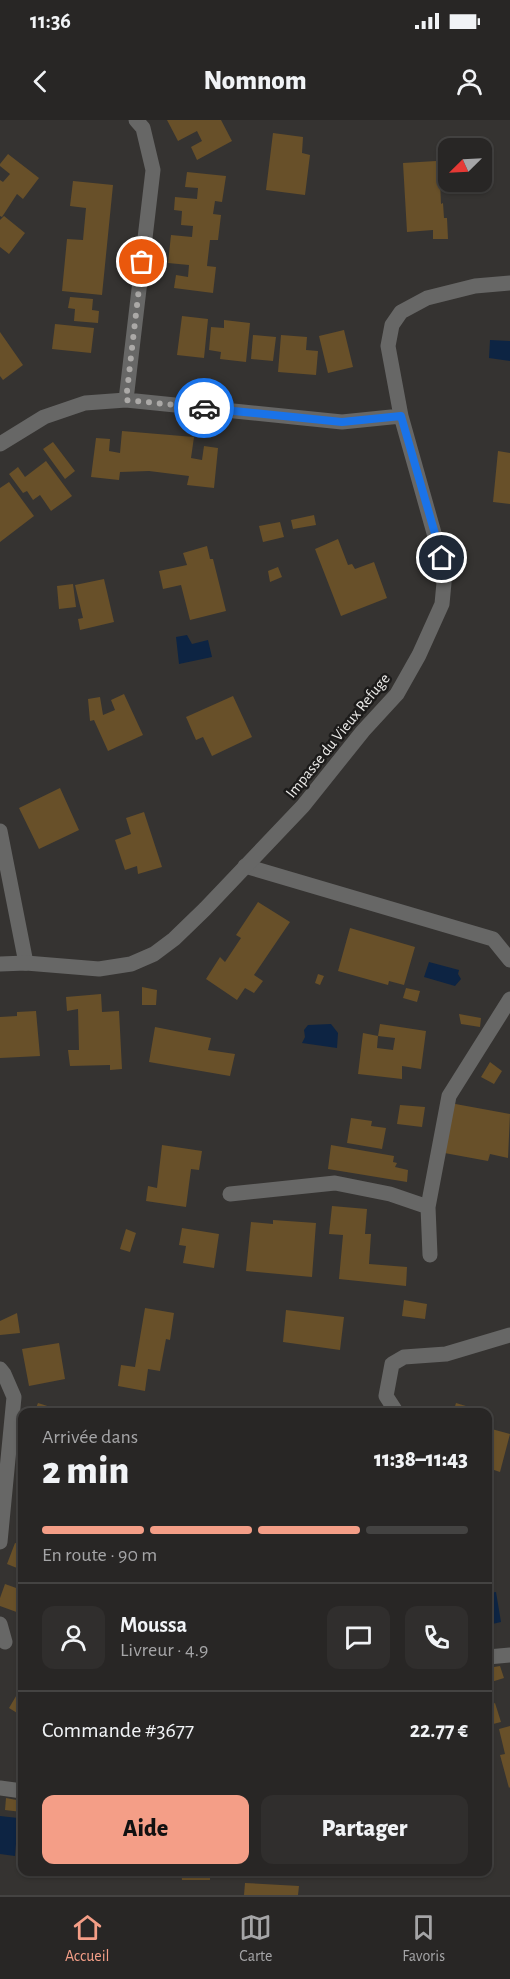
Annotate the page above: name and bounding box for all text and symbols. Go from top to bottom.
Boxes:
text: 11:36 [30,10,71,32]
icon: back [24,65,57,98]
icon: person [453,65,486,98]
text: Nomnom [203,67,307,94]
north arrow [438,138,492,192]
map controls [438,138,492,192]
pin [116,236,167,287]
icon: bag [125,245,158,278]
courier [174,378,234,438]
icon: car [188,392,221,425]
pin [416,532,467,583]
icon: home [425,541,458,574]
street label: Impasse du Vieux Refuge [283,670,393,801]
text: Arrivée dans [42,1427,138,1447]
text: 11:38–11:43 [374,1448,468,1470]
text: 2 min [42,1452,129,1491]
text: En route · 90 m [42,1545,157,1565]
button: person [42,1606,105,1669]
button: chat [327,1606,390,1669]
button: phone [405,1606,468,1669]
text: Moussa [120,1614,187,1636]
text: Livreur · 4.9 [120,1640,209,1660]
text: Commande #3677 [42,1719,194,1741]
text: 22.77 € [410,1719,468,1741]
button: Aide [42,1795,249,1864]
button: Partager [261,1795,468,1864]
tab: Accueil [65,1911,110,1966]
tab: Carte [239,1911,272,1966]
tab: Favoris [402,1911,445,1966]

